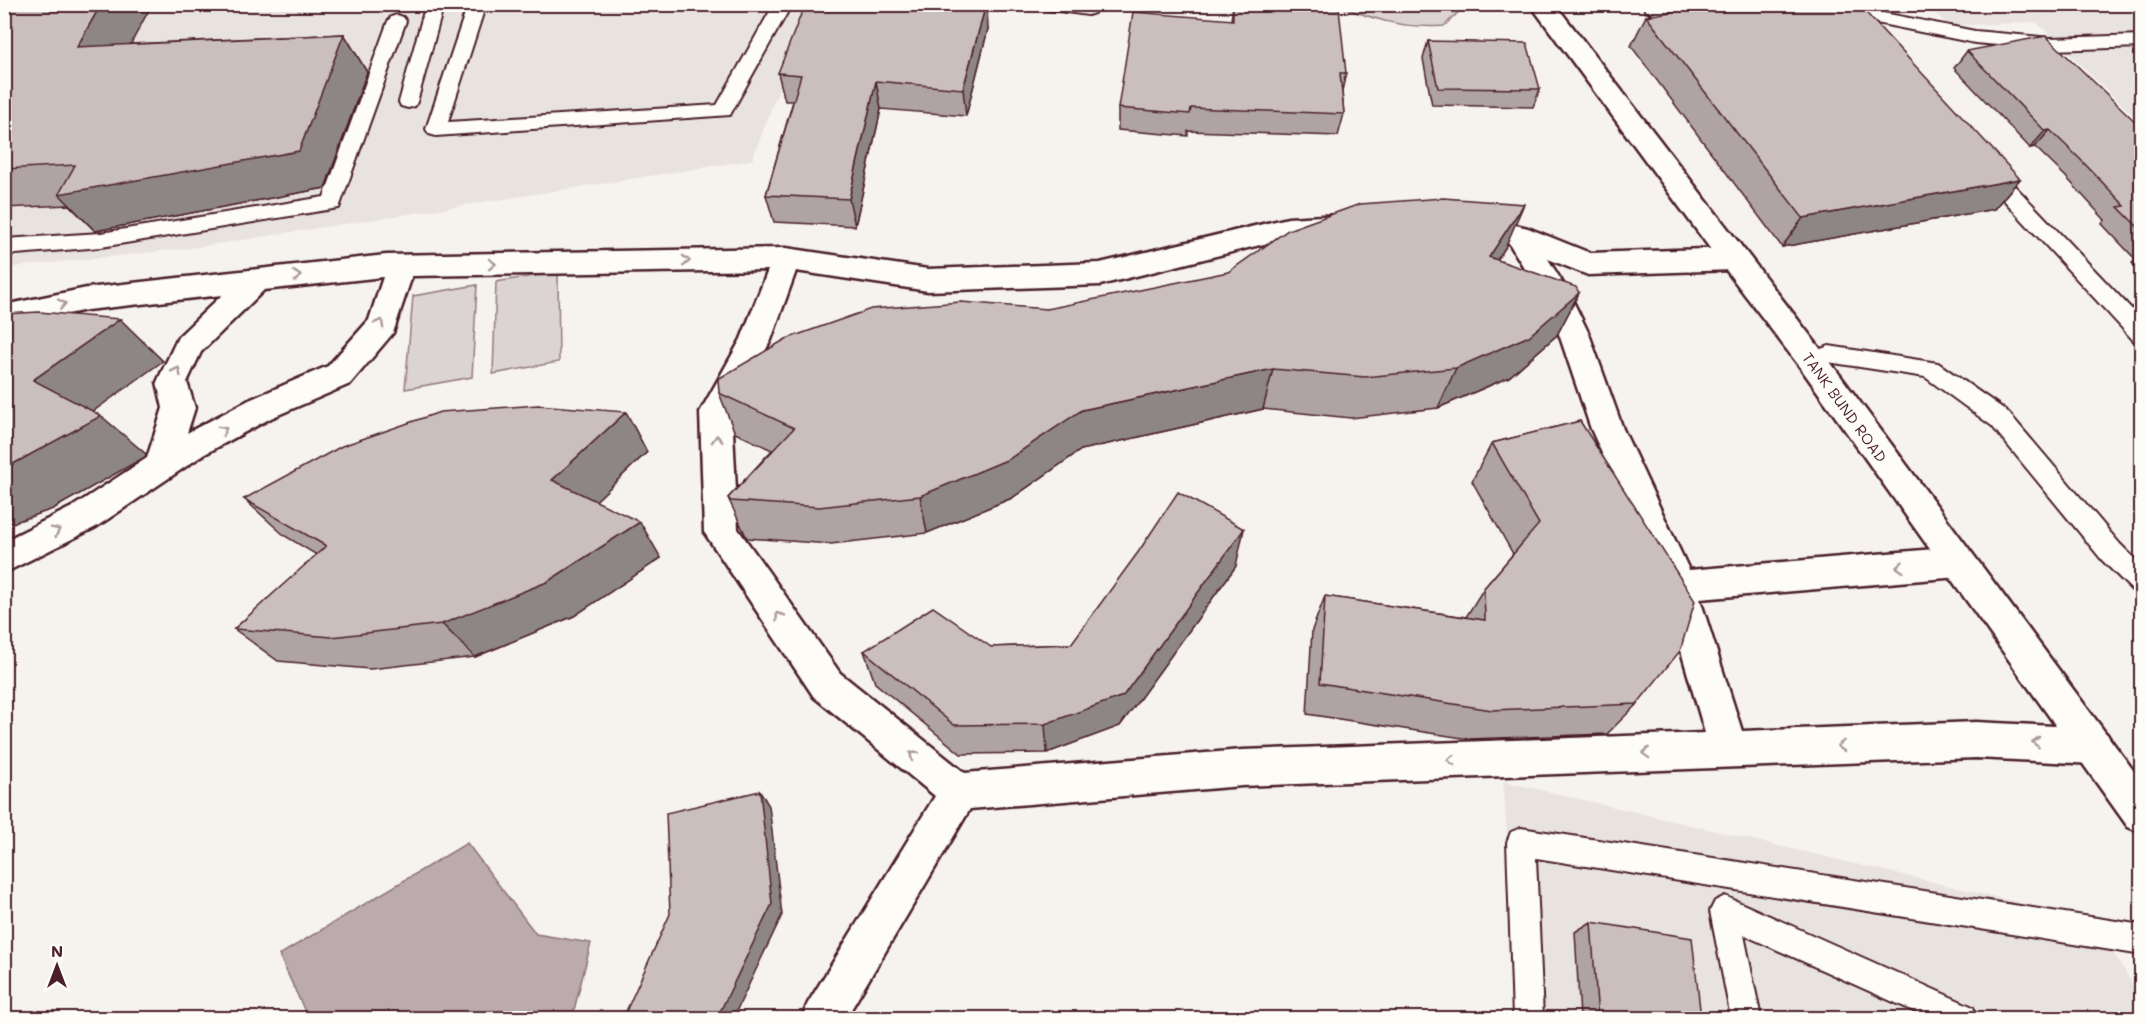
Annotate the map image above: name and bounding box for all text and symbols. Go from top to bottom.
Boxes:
one-way arrow [682,255,691,267]
one-way arrow [487,258,496,271]
one-way arrow [292,270,302,283]
one-way arrow [57,298,67,311]
one-way arrow [373,319,384,329]
street label: TANK BUND ROAD [1798,348,1892,466]
one-way arrow [170,366,181,377]
one-way arrow [216,426,227,437]
one-way arrow [711,434,724,443]
one-way arrow [50,527,61,538]
one-way arrow [1896,560,1905,573]
one-way arrow [775,612,786,623]
one-way arrow [2031,736,2040,749]
one-way arrow [1836,739,1845,752]
one-way arrow [1641,747,1650,760]
one-way arrow [909,751,920,762]
one-way arrow [1447,754,1456,767]
north arrow [27,936,87,996]
text: N [51,940,63,961]

